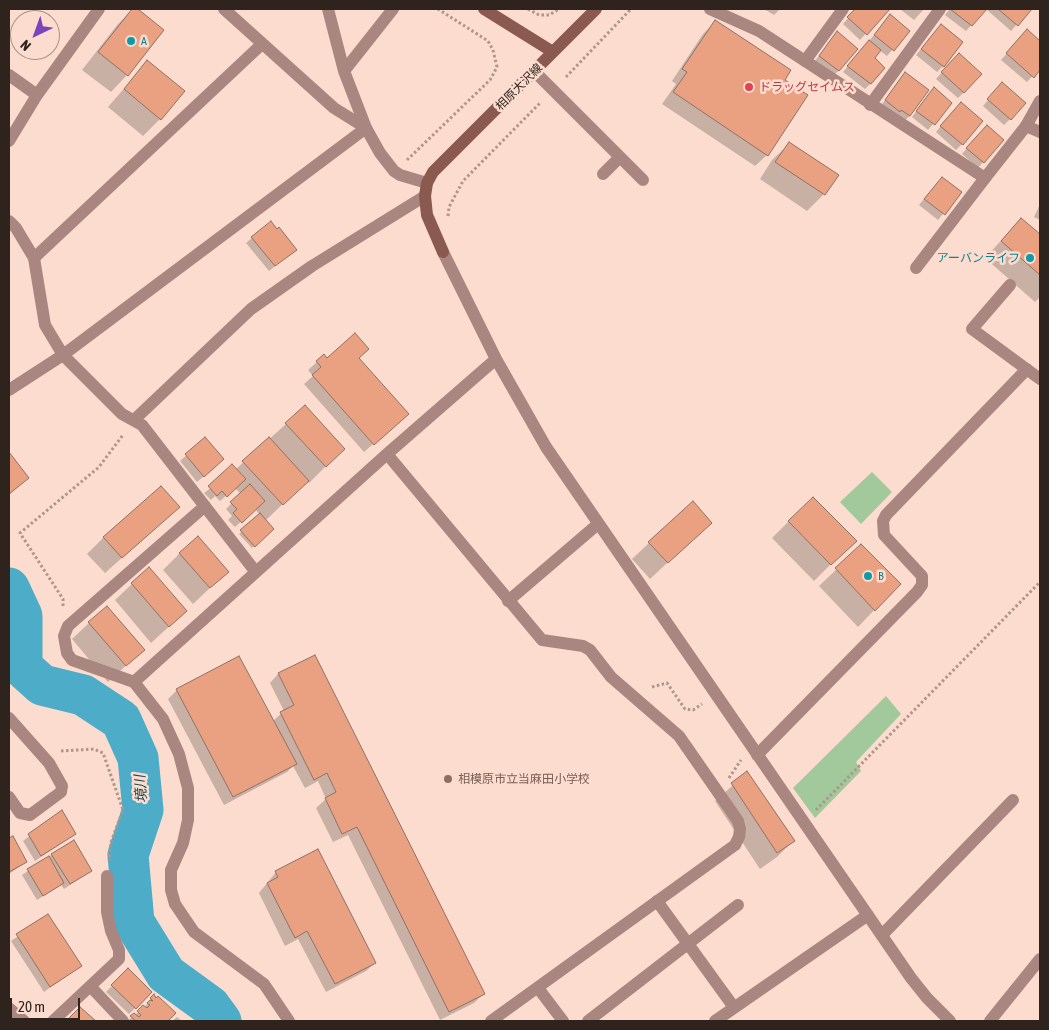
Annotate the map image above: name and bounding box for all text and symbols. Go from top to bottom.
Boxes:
north arrow [10,10,60,60]
place label: A [141,34,147,48]
marker: A [125,35,137,47]
text: N [17,37,34,54]
street label: 相原大沢線 [493,61,545,113]
place label: ドラッグセイムス [759,80,855,94]
marker: ドラッグセイムス [743,81,755,93]
place label: アーバンライフ [937,251,1020,265]
marker: アーバンライフ [1024,252,1036,264]
place label: B [878,569,884,583]
marker: B [862,570,874,582]
place label: 相模原市立当麻田小学校 [458,772,590,786]
marker: 相模原市立当麻田小学校 [442,773,454,785]
water label: 境川 [131,774,151,804]
scale bar [12,988,82,1020]
text: 20 m [18,998,45,1015]

